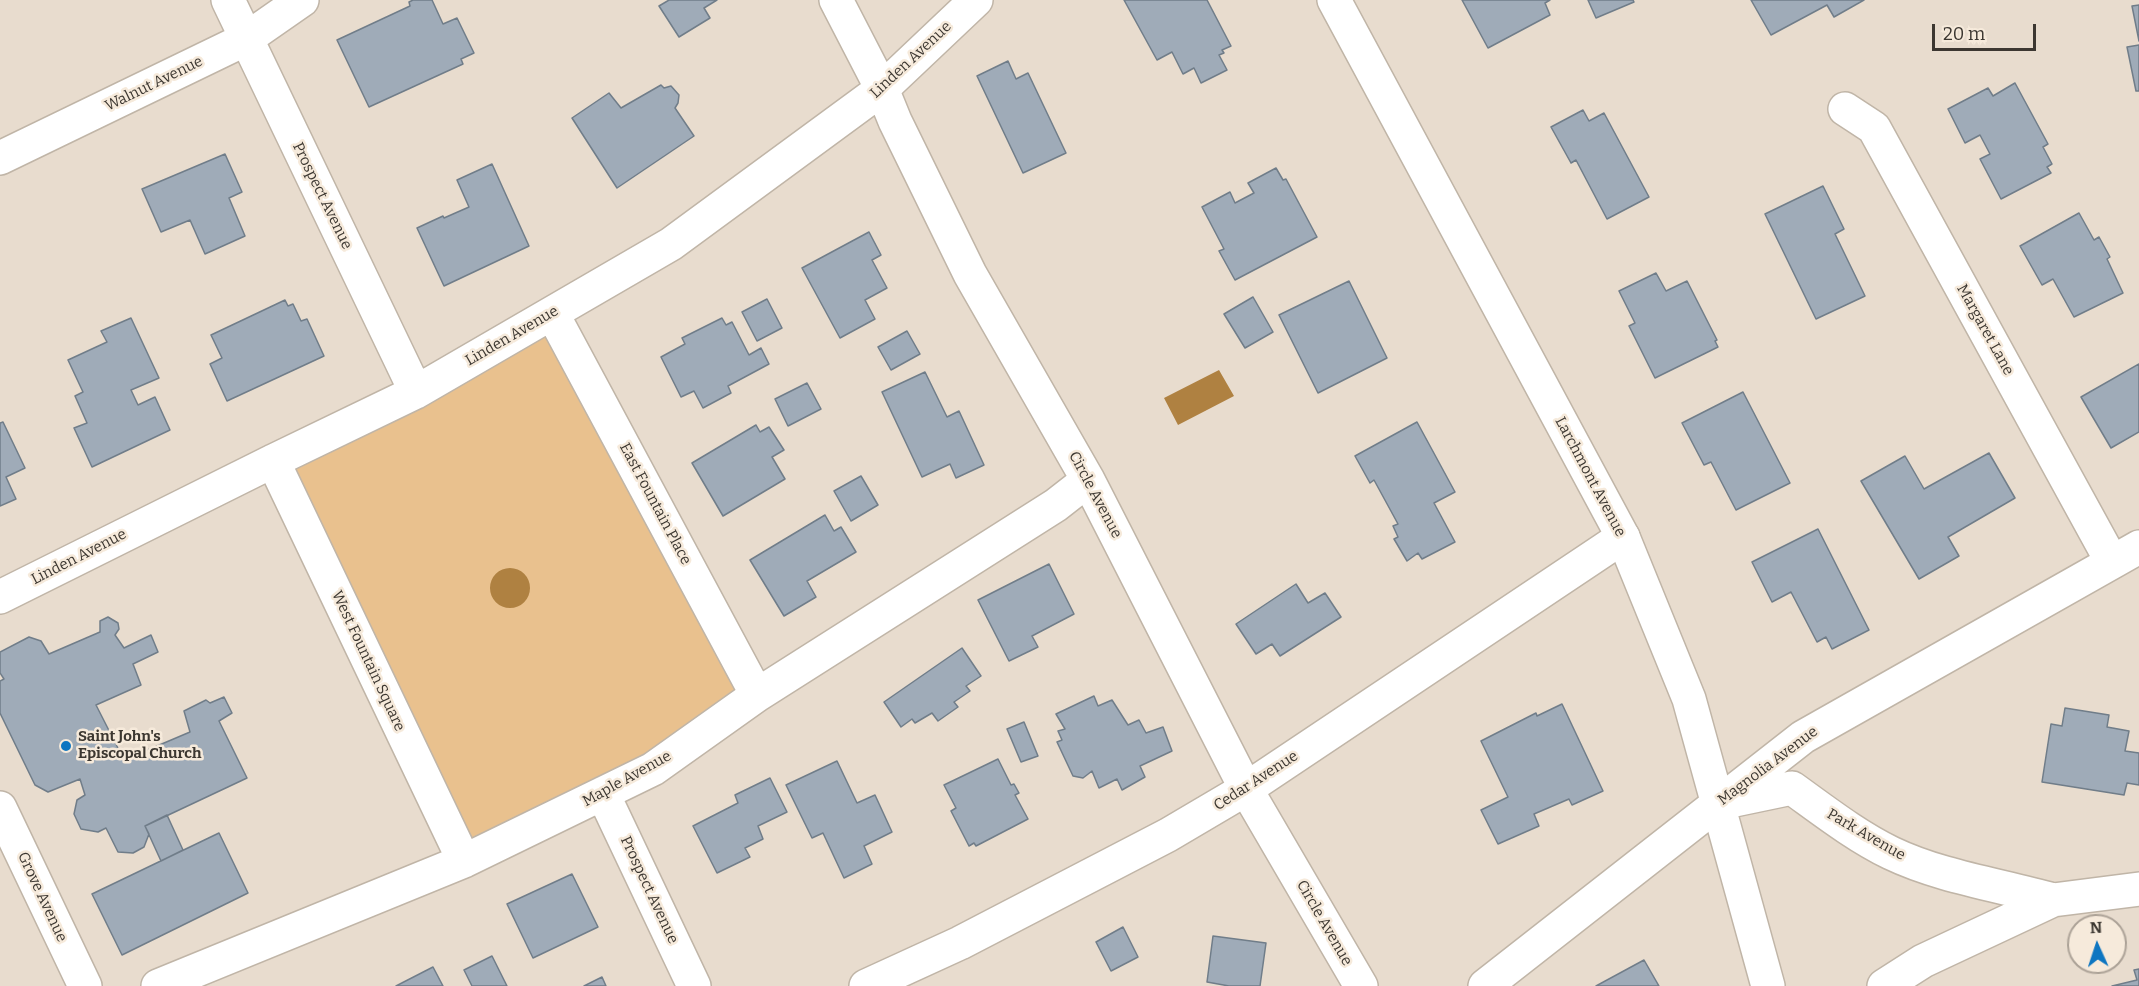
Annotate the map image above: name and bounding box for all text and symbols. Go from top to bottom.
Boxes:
scale bar [1935,12,2038,50]
street label: Linden Avenue [867,18,955,102]
text: 20 m [1943,23,1985,45]
street label: Walnut Avenue [102,53,206,115]
street label: Prospect Avenue [288,140,356,252]
street label: Margaret Lane [1953,281,2017,379]
street label: Linden Avenue [462,302,562,370]
street label: Larchmont Avenue [1551,414,1629,540]
street label: East Fountain Place [615,440,695,568]
street label: Circle Avenue [1065,449,1125,541]
street label: Linden Avenue [28,525,130,589]
street label: West Fountain Square [327,588,409,734]
street label: Magnolia Avenue [1715,723,1821,809]
place label: Saint John's Episcopal Church [78,728,201,763]
marker: Saint John's Episcopal Church [59,739,73,753]
street label: Maple Avenue [580,747,674,811]
street label: Cedar Avenue [1211,747,1301,815]
street label: Park Avenue [1824,805,1908,865]
street label: Prospect Avenue [616,833,682,947]
street label: Grove Avenue [13,849,71,945]
street label: Circle Avenue [1292,877,1356,969]
north arrow [2067,914,2127,974]
text: N [2089,918,2103,937]

